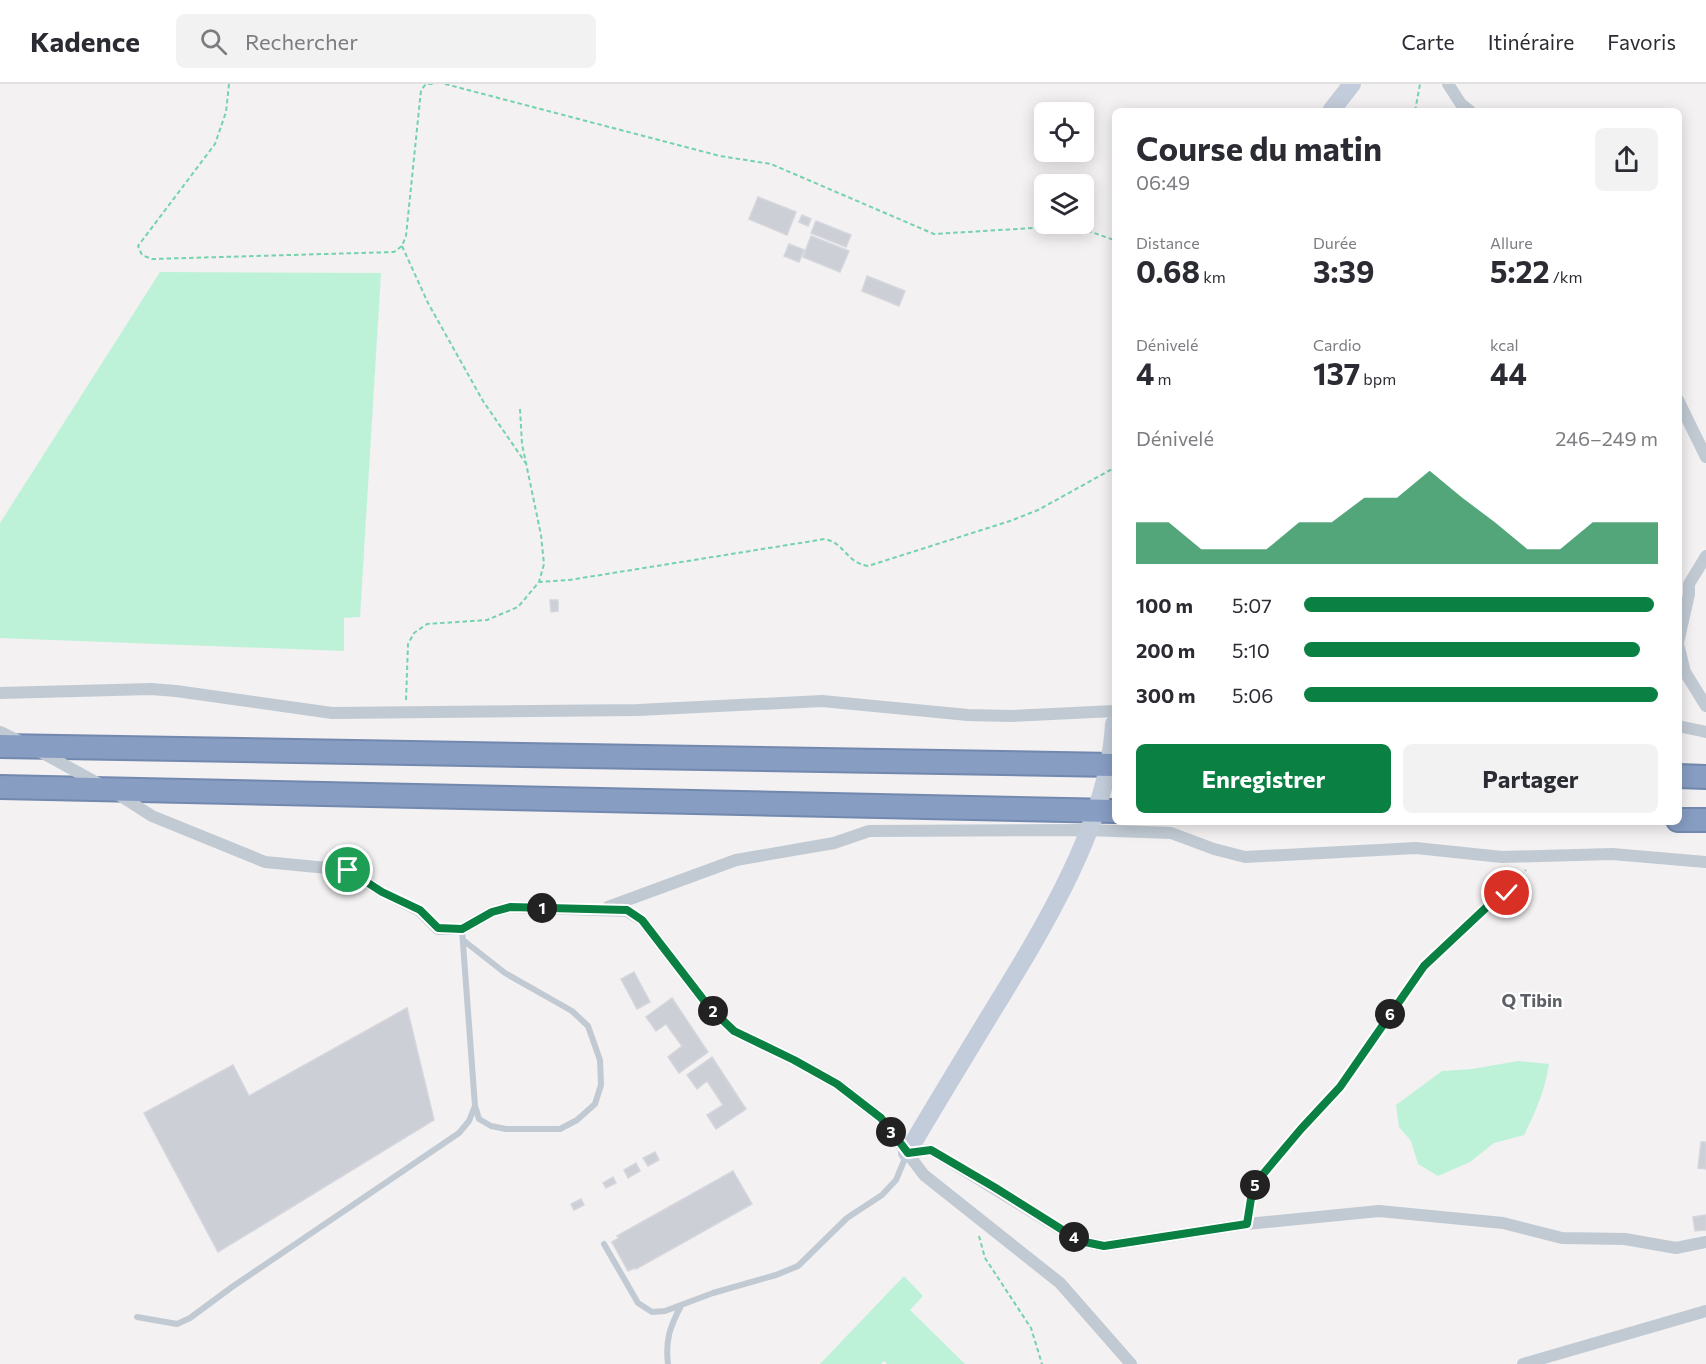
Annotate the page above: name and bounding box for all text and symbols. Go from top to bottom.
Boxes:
search box [176,14,596,68]
text: Kadence [30,24,140,58]
icon: search [197,25,230,58]
text: Rechercher [245,28,358,55]
text: Carte [1401,29,1455,54]
text: Itinéraire [1488,29,1574,54]
text: Favoris [1607,29,1676,54]
map controls [1034,102,1094,234]
button: locate [1034,102,1094,162]
text: Course du matin [1136,127,1382,168]
button: share [1595,128,1658,191]
text: 06:49 [1136,170,1190,194]
button: layers [1034,174,1094,234]
text: Distance [1136,233,1200,252]
text: Durée [1313,233,1357,252]
text: Allure [1490,233,1533,252]
text: 0.68 [1136,252,1200,289]
text: 3:39 [1313,252,1374,289]
text: 5:22 [1490,252,1550,289]
text: km [1200,267,1226,286]
text: /km [1550,267,1582,286]
text: Dénivelé [1136,335,1198,354]
text: Cardio [1313,335,1361,354]
text: kcal [1490,335,1519,354]
text: 4 [1136,354,1154,391]
text: 137 [1313,354,1360,391]
text: 44 [1490,354,1527,391]
text: m [1154,369,1171,388]
text: bpm [1360,369,1396,388]
text: Dénivelé [1136,426,1214,450]
text: 246–249 m [1555,426,1658,450]
text: 100 m [1136,593,1193,617]
text: 5:07 [1232,593,1272,617]
text: 200 m [1136,638,1195,662]
text: 5:10 [1232,638,1270,662]
text: 300 m [1136,683,1196,707]
text: 5:06 [1232,683,1273,707]
button: Enregistrer [1136,744,1391,813]
button: Partager [1403,744,1658,813]
pin [322,844,373,895]
icon: arrive [331,853,364,886]
pin [1481,867,1532,918]
icon: check [1490,876,1523,909]
pin: 1 [527,893,557,923]
text: 1 [538,898,546,917]
district label: Q Tibin [1502,989,1562,1011]
pin: 2 [698,996,728,1026]
pin: 6 [1375,999,1405,1029]
text: 2 [708,1001,718,1020]
text: 6 [1385,1004,1395,1023]
pin: 3 [876,1117,906,1147]
text: 3 [886,1122,896,1141]
pin: 5 [1240,1170,1270,1200]
text: 5 [1250,1175,1260,1194]
pin: 4 [1059,1222,1089,1252]
text: 4 [1069,1227,1079,1246]

